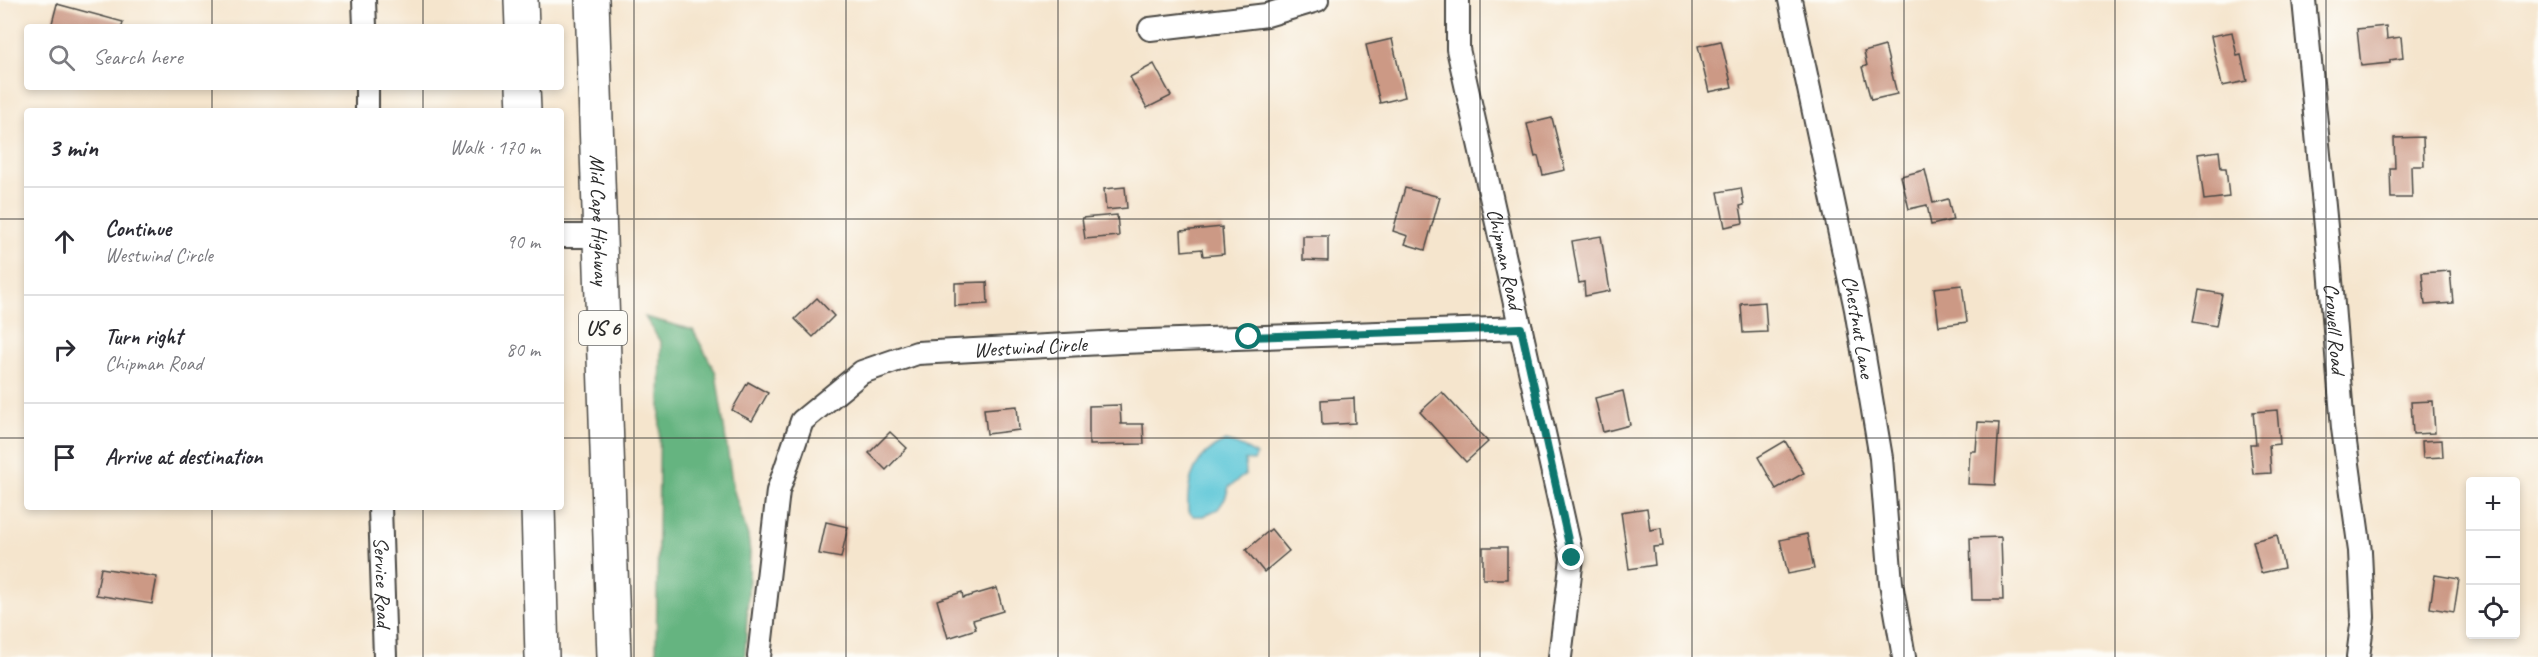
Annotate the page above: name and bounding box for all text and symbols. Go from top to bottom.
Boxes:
search box [24,24,564,90]
icon: search [45,41,78,74]
text: Search here [93,43,183,71]
text: 3 min [48,131,98,164]
text: Walk · 170 m [450,135,540,160]
street label: Mid Cape Highway [584,154,615,287]
street label: Chipman Road [1481,206,1530,315]
text: Continue [105,215,171,243]
icon: ahead [48,225,81,258]
text: 90 m [506,229,540,254]
text: Westwind Circle [105,243,213,268]
street label: Chestnut Lane [1836,273,1881,382]
street label: Crowell Road [2318,282,2352,379]
road number: US 6 [579,311,627,345]
text: Turn right [105,323,182,351]
route start [1235,323,1261,349]
street label: Westwind Circle [973,331,1089,363]
icon: right [48,333,81,366]
text: 80 m [506,337,540,362]
text: Chipman Road [105,351,202,376]
icon: arrive [48,441,81,474]
text: Arrive at destination [105,443,262,471]
map controls [2466,477,2520,639]
button: + [2466,477,2520,531]
button: − [2466,531,2520,585]
street label: Service Road [368,537,397,631]
route end [1558,544,1584,570]
button: locate [2466,585,2520,639]

